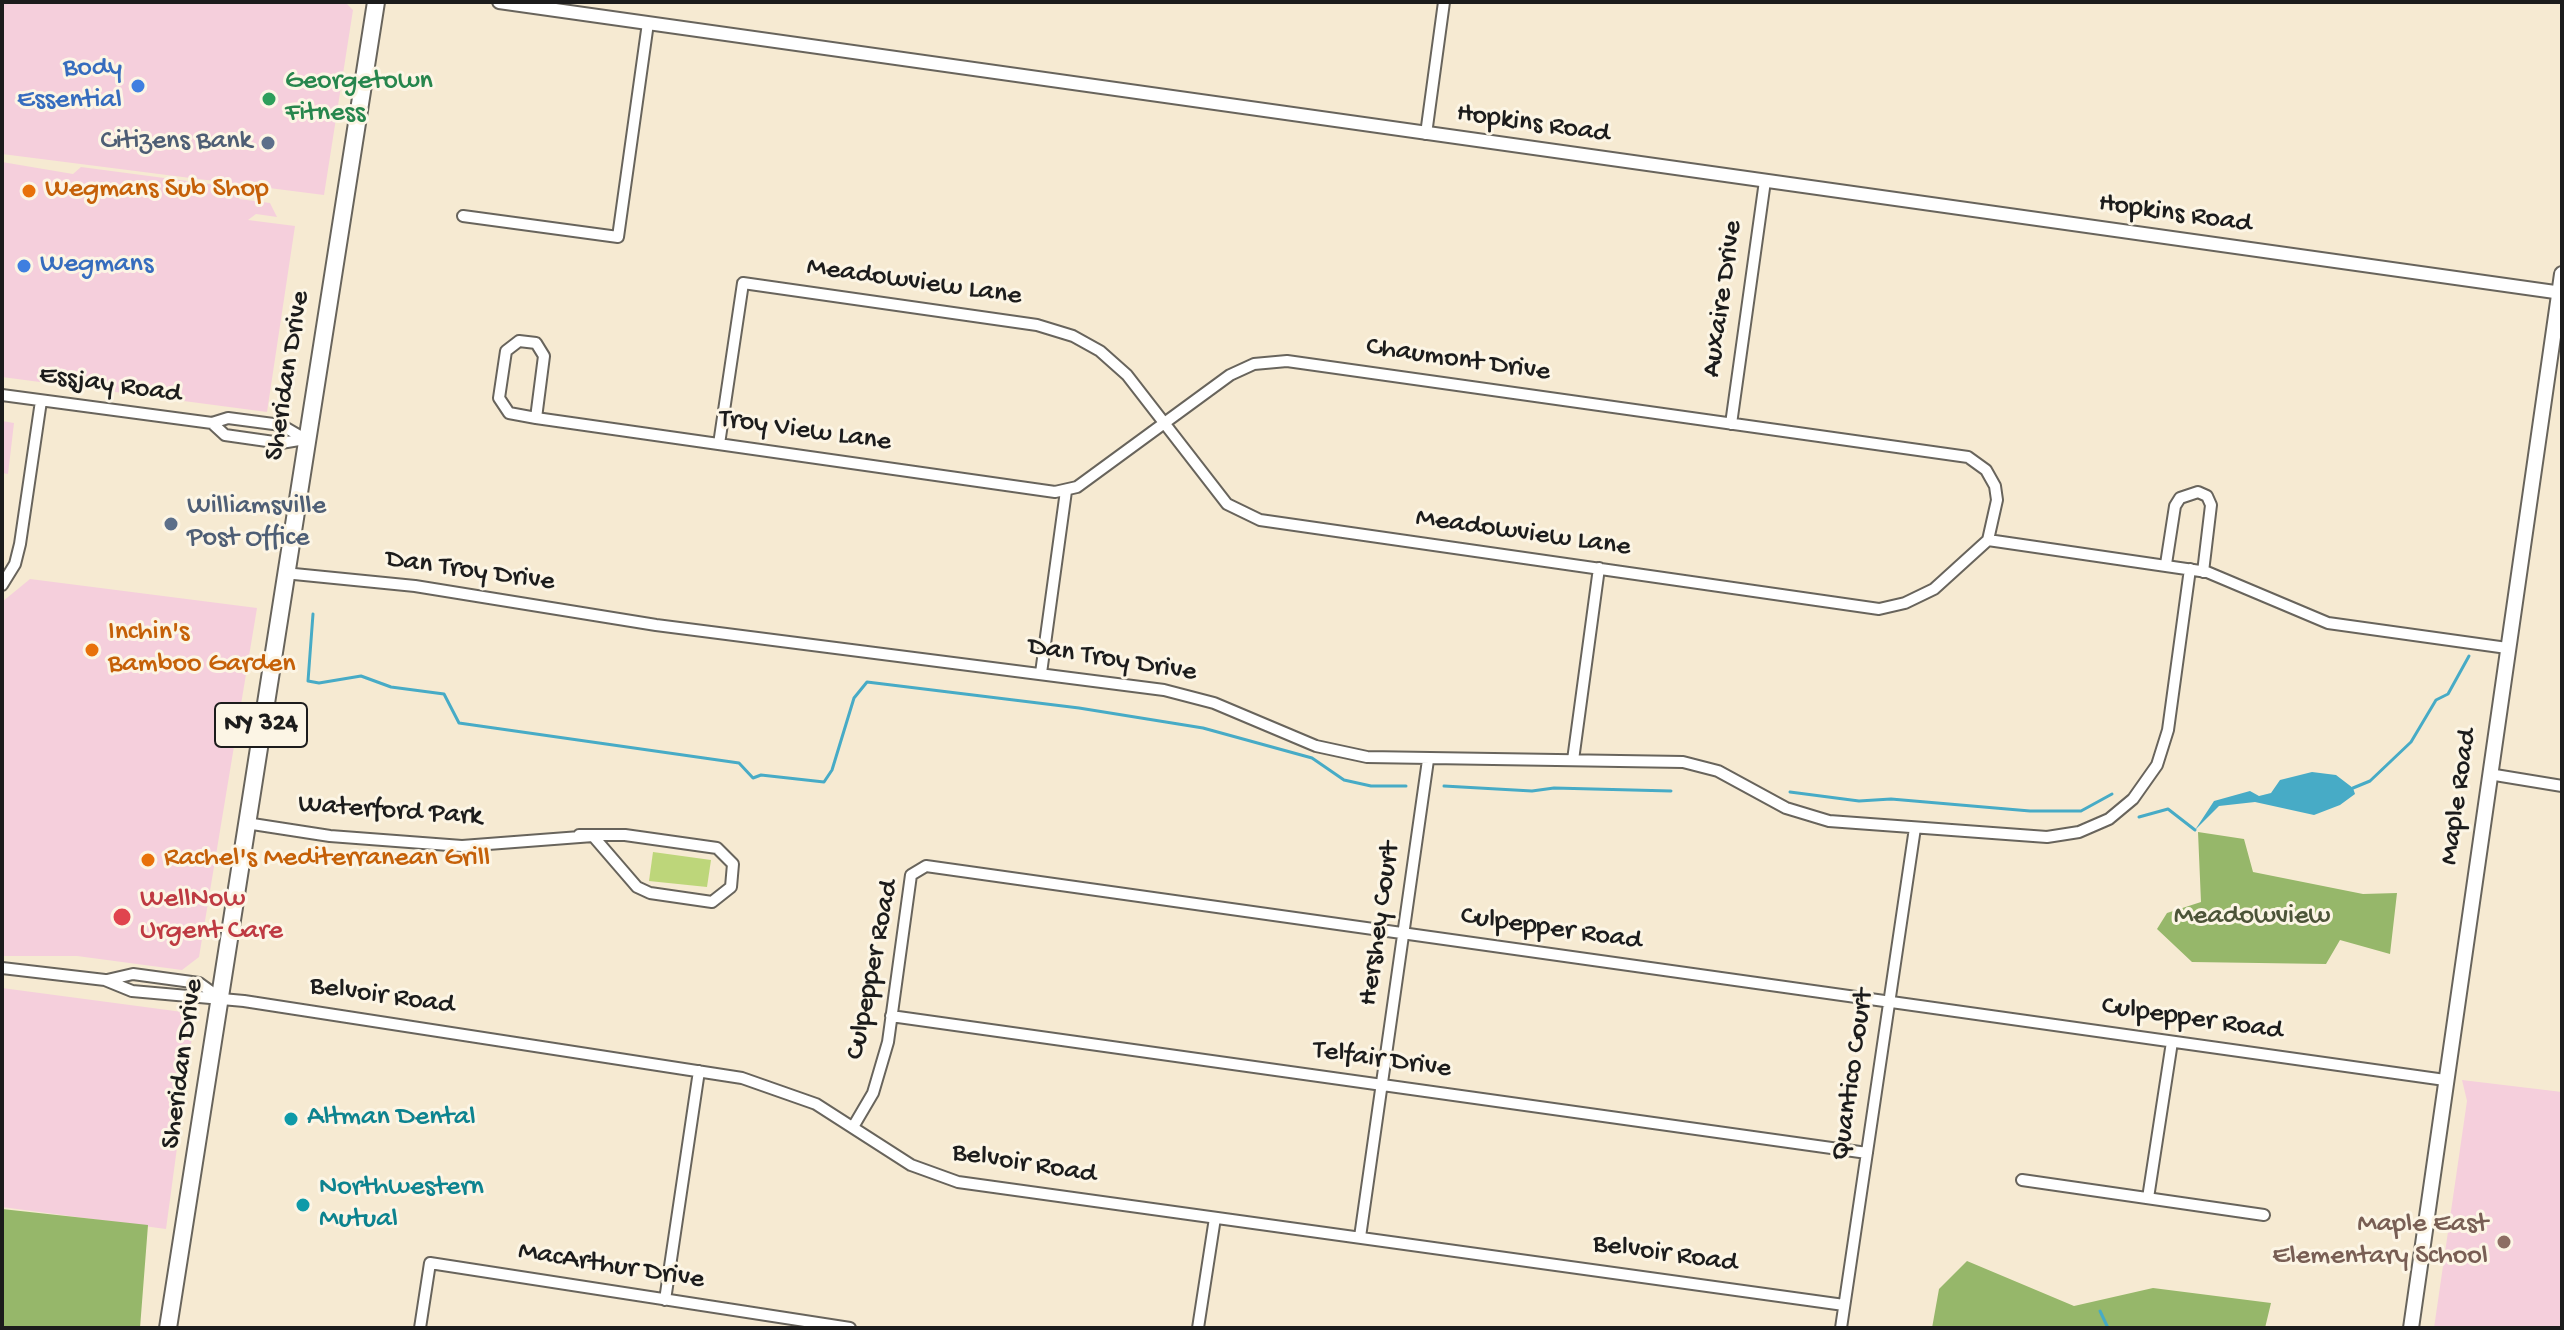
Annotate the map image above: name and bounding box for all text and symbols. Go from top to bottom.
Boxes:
place label: Body Essential [17,53,122,119]
place label: Georgetown Fitness [285,66,433,132]
marker: Body Essential [129,77,147,95]
marker: Georgetown Fitness [260,90,278,108]
street label: Hopkins Road [1454,98,1612,152]
place label: Citizens Bank [101,126,252,160]
marker: Citizens Bank [259,134,277,152]
place label: Wegmans Sub Shop [45,174,269,208]
marker: Wegmans Sub Shop [20,182,38,200]
street label: Hopkins Road [2096,188,2254,242]
street label: Auxaire Drive [1696,218,1752,380]
place label: Wegmans [40,249,153,283]
street label: Meadowview Lane [804,251,1024,315]
marker: Wegmans [15,257,33,275]
street label: Sheridan Drive [259,289,319,463]
street label: Chaumont Drive [1364,331,1552,391]
street label: Essjay Road [37,359,183,413]
street label: Troy View Lane [717,403,893,461]
place label: Williamsville Post Office [187,491,326,557]
street label: Meadowview Lane [1413,502,1633,566]
marker: Williamsville Post Office [162,515,180,533]
street label: Dan Troy Drive [383,544,557,600]
place label: Inchin's Bamboo Garden [108,617,295,683]
street label: Dan Troy Drive [1025,631,1199,691]
marker: Inchin's Bamboo Garden [83,641,101,659]
road number: NY 324 [215,703,307,747]
street label: Maple Road [2434,727,2486,867]
street label: Waterford Park [297,789,483,835]
street label: Hershey Court [1353,840,1409,1008]
place label: Rachel's Mediterranean Grill [164,843,490,877]
marker: Rachel's Mediterranean Grill [139,851,157,869]
street label: Culpepper Road [840,877,908,1063]
place label: WellNow Urgent Care [140,884,283,950]
street label: Culpepper Road [1458,901,1644,959]
park label: Meadowview [2174,901,2330,935]
marker: WellNow Urgent Care [111,906,133,928]
street label: Belvoir Road [308,970,456,1024]
street label: Sheridan Drive [155,977,213,1151]
street label: Quantico Court [1825,987,1883,1163]
street label: Culpepper Road [2099,991,2285,1049]
street label: Telfair Drive [1311,1035,1453,1087]
place label: Altman Dental [307,1102,476,1136]
marker: Altman Dental [282,1110,300,1128]
street label: Belvoir Road [949,1137,1099,1193]
place label: Northwestern Mutual [319,1172,484,1238]
marker: Northwestern Mutual [294,1196,312,1214]
place label: Maple East Elementary School [2272,1209,2488,1275]
street label: Belvoir Road [1591,1228,1739,1282]
marker: Maple East Elementary School [2495,1233,2513,1251]
street label: MacArthur Drive [515,1236,707,1298]

